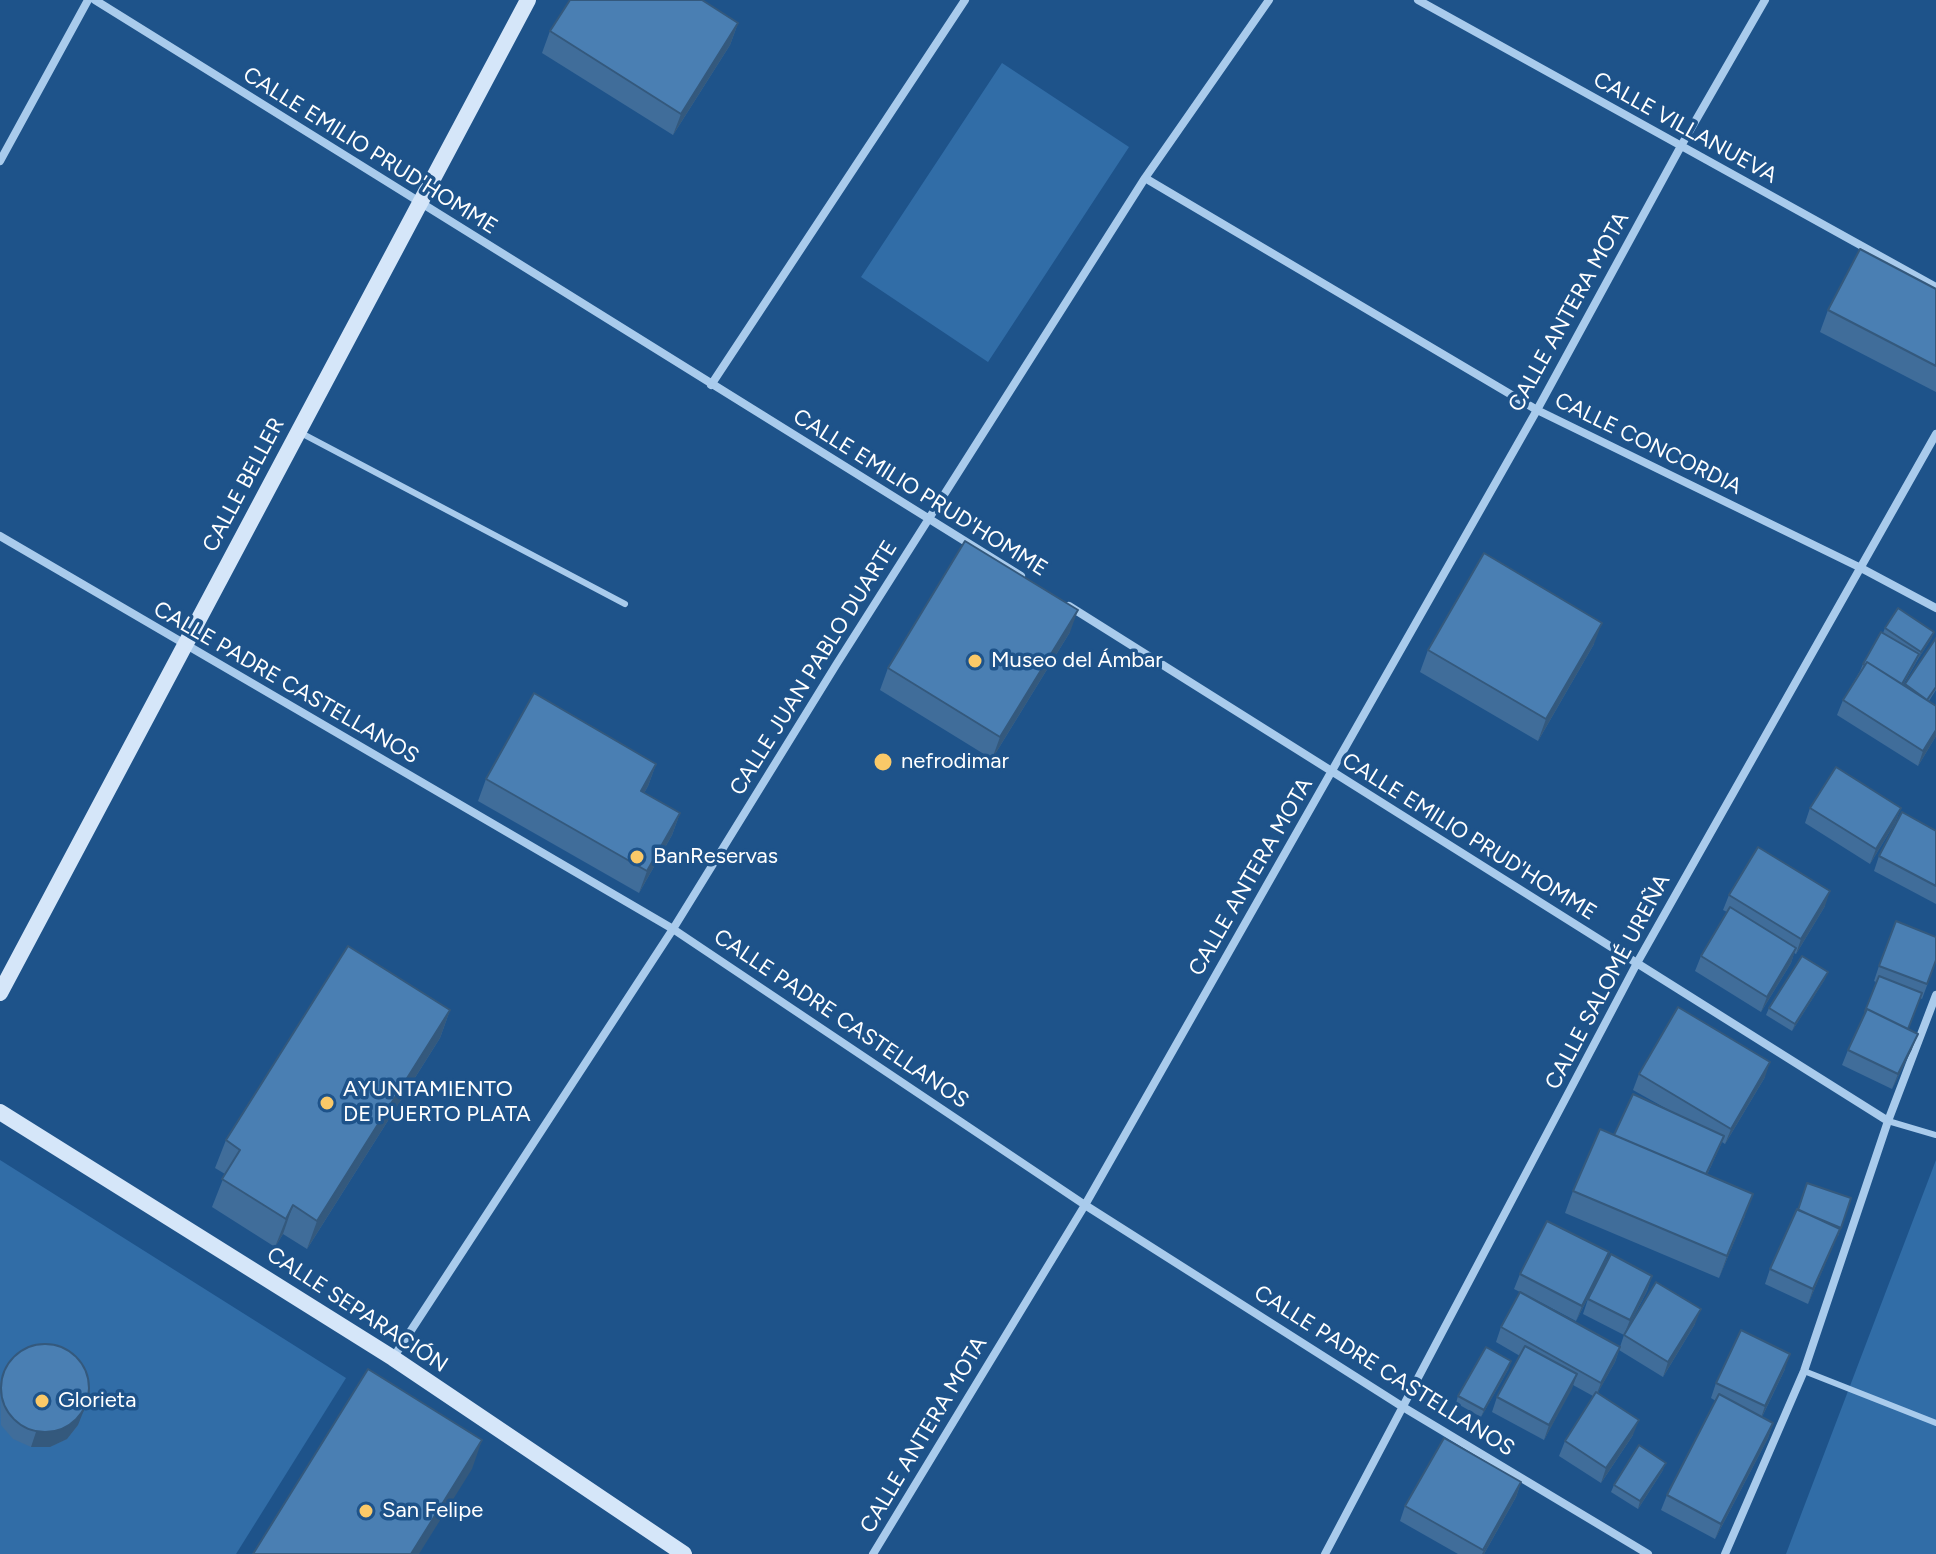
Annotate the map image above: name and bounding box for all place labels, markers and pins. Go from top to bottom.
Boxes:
place label: Museo del Ámbar [991,648,1163,674]
marker: Museo del Ámbar [966,652,984,670]
place label: nefrodimar [901,749,1009,775]
marker: nefrodimar [872,751,894,773]
place label: BanReservas [653,844,778,870]
marker: BanReservas [628,848,646,866]
place label: AYUNTAMIENTO DE PUERTO PLATA [343,1077,531,1128]
marker: AYUNTAMIENTO DE PUERTO PLATA [318,1094,336,1112]
place label: Glorieta [58,1388,136,1414]
marker: Glorieta [33,1392,51,1410]
place label: San Felipe [382,1498,483,1524]
marker: San Felipe [357,1502,375,1520]

